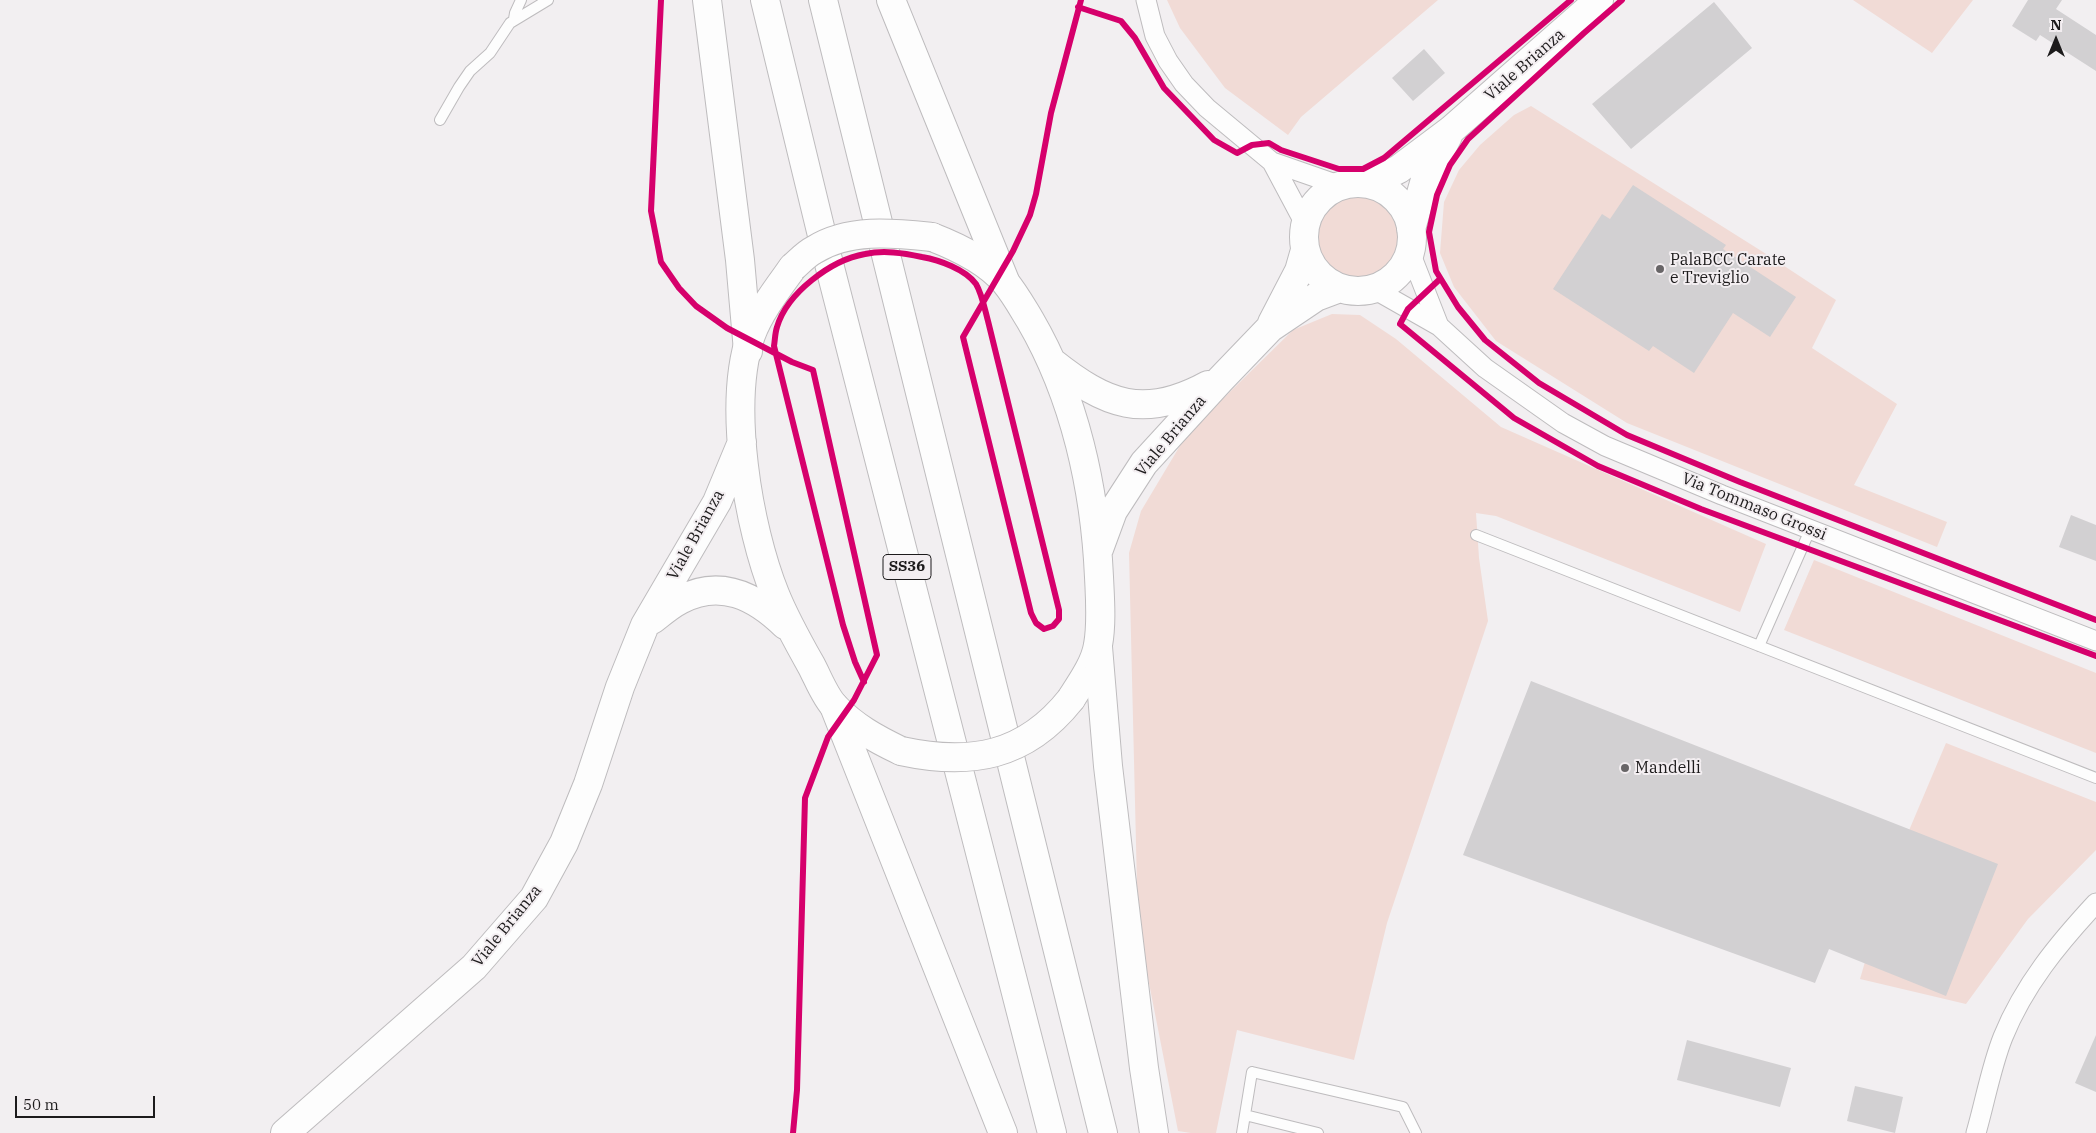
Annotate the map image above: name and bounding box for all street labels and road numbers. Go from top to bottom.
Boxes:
street label: Viale Brianza [1481,25,1569,105]
street label: Viale Brianza [1132,392,1210,480]
street label: Via Tommaso Grossi [1679,469,1829,545]
street label: Viale Brianza [663,487,729,583]
road number: SS36 [883,554,931,580]
street label: Viale Brianza [468,881,546,971]

